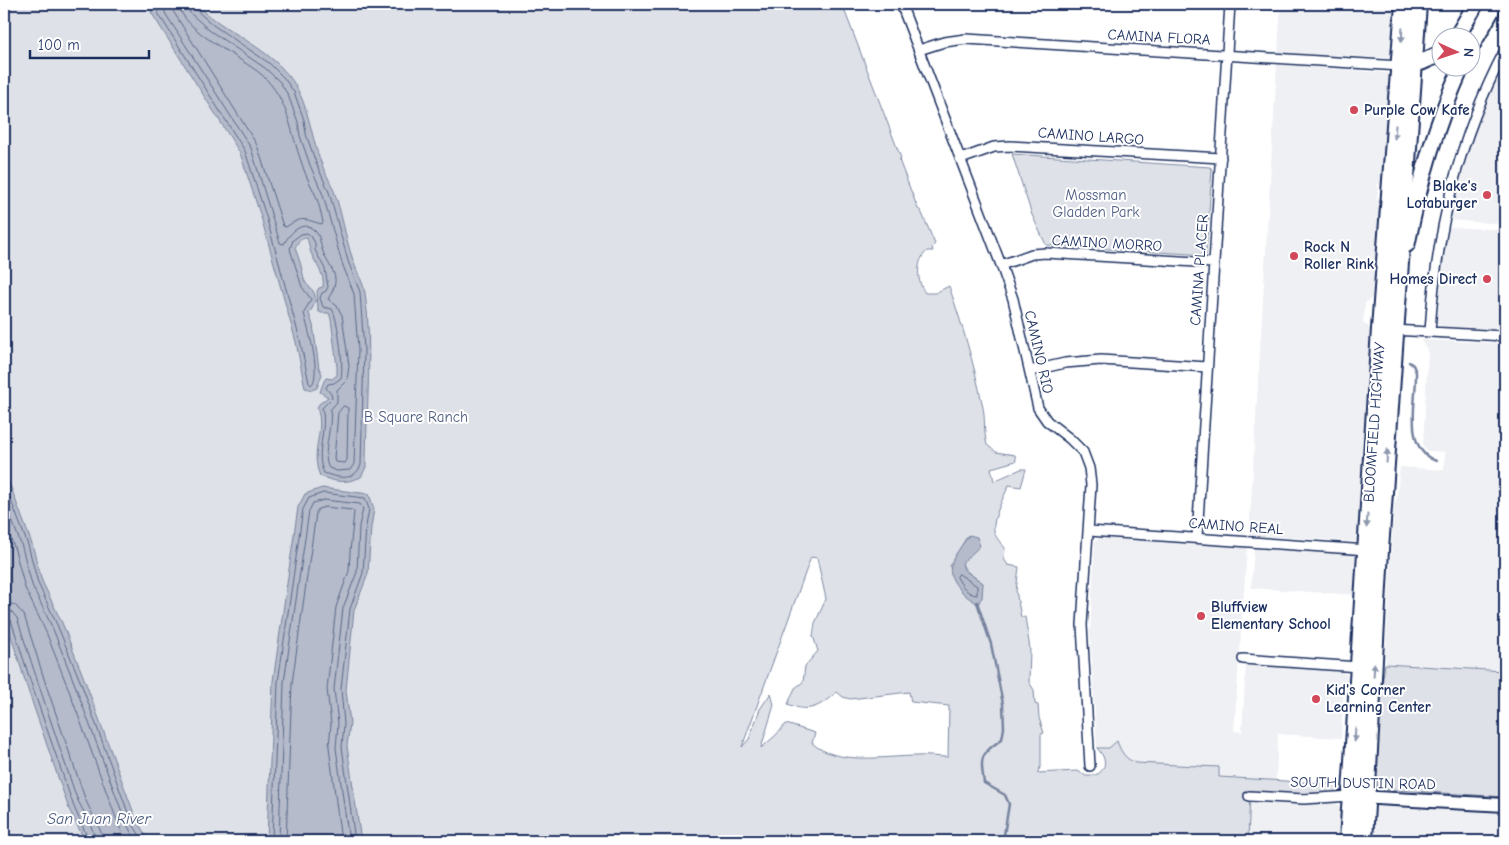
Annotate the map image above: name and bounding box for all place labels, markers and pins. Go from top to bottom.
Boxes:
place label: Purple Cow Kafe [1364,101,1470,119]
marker: Purple Cow Kafe [1348,104,1360,116]
place label: Blake's Lotaburger [1407,177,1477,212]
marker: Blake's Lotaburger [1481,189,1493,201]
place label: Rock N Roller Rink [1304,238,1375,273]
marker: Rock N Roller Rink [1288,250,1300,262]
place label: Homes Direct [1390,270,1478,288]
marker: Homes Direct [1481,273,1493,285]
place label: Bluffview Elementary School [1211,598,1331,633]
marker: Bluffview Elementary School [1195,610,1207,622]
place label: Kid's Corner Learning Center [1326,681,1431,716]
marker: Kid's Corner Learning Center [1310,693,1322,705]

